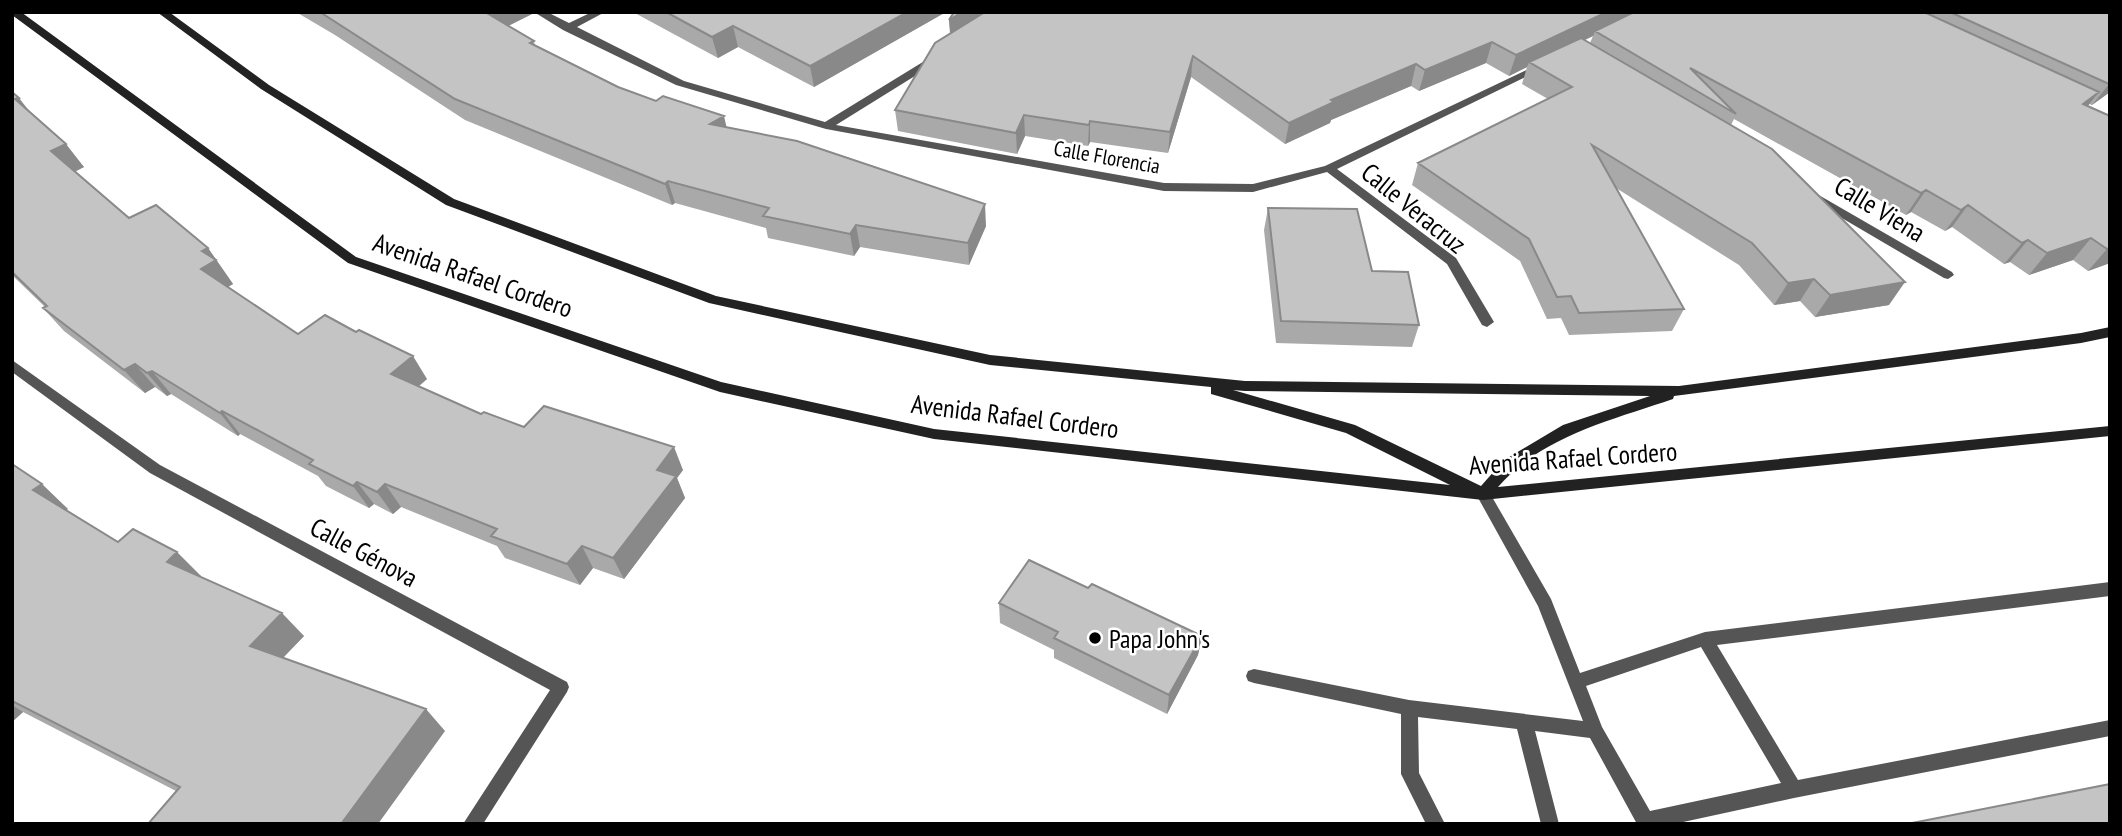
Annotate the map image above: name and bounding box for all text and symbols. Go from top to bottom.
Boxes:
street label: Calle Florencia [1052,134,1162,180]
street label: Calle Veracruz [1355,156,1473,260]
street label: Calle Viena [1829,169,1931,249]
street label: Avenida Rafael Cordero [369,225,577,325]
street label: Avenida Rafael Cordero [909,387,1121,445]
street label: Avenida Rafael Cordero [1468,434,1678,482]
street label: Calle Génova [305,510,423,594]
place label: Papa John's [1109,622,1210,655]
marker: Papa John's [1087,630,1103,646]

